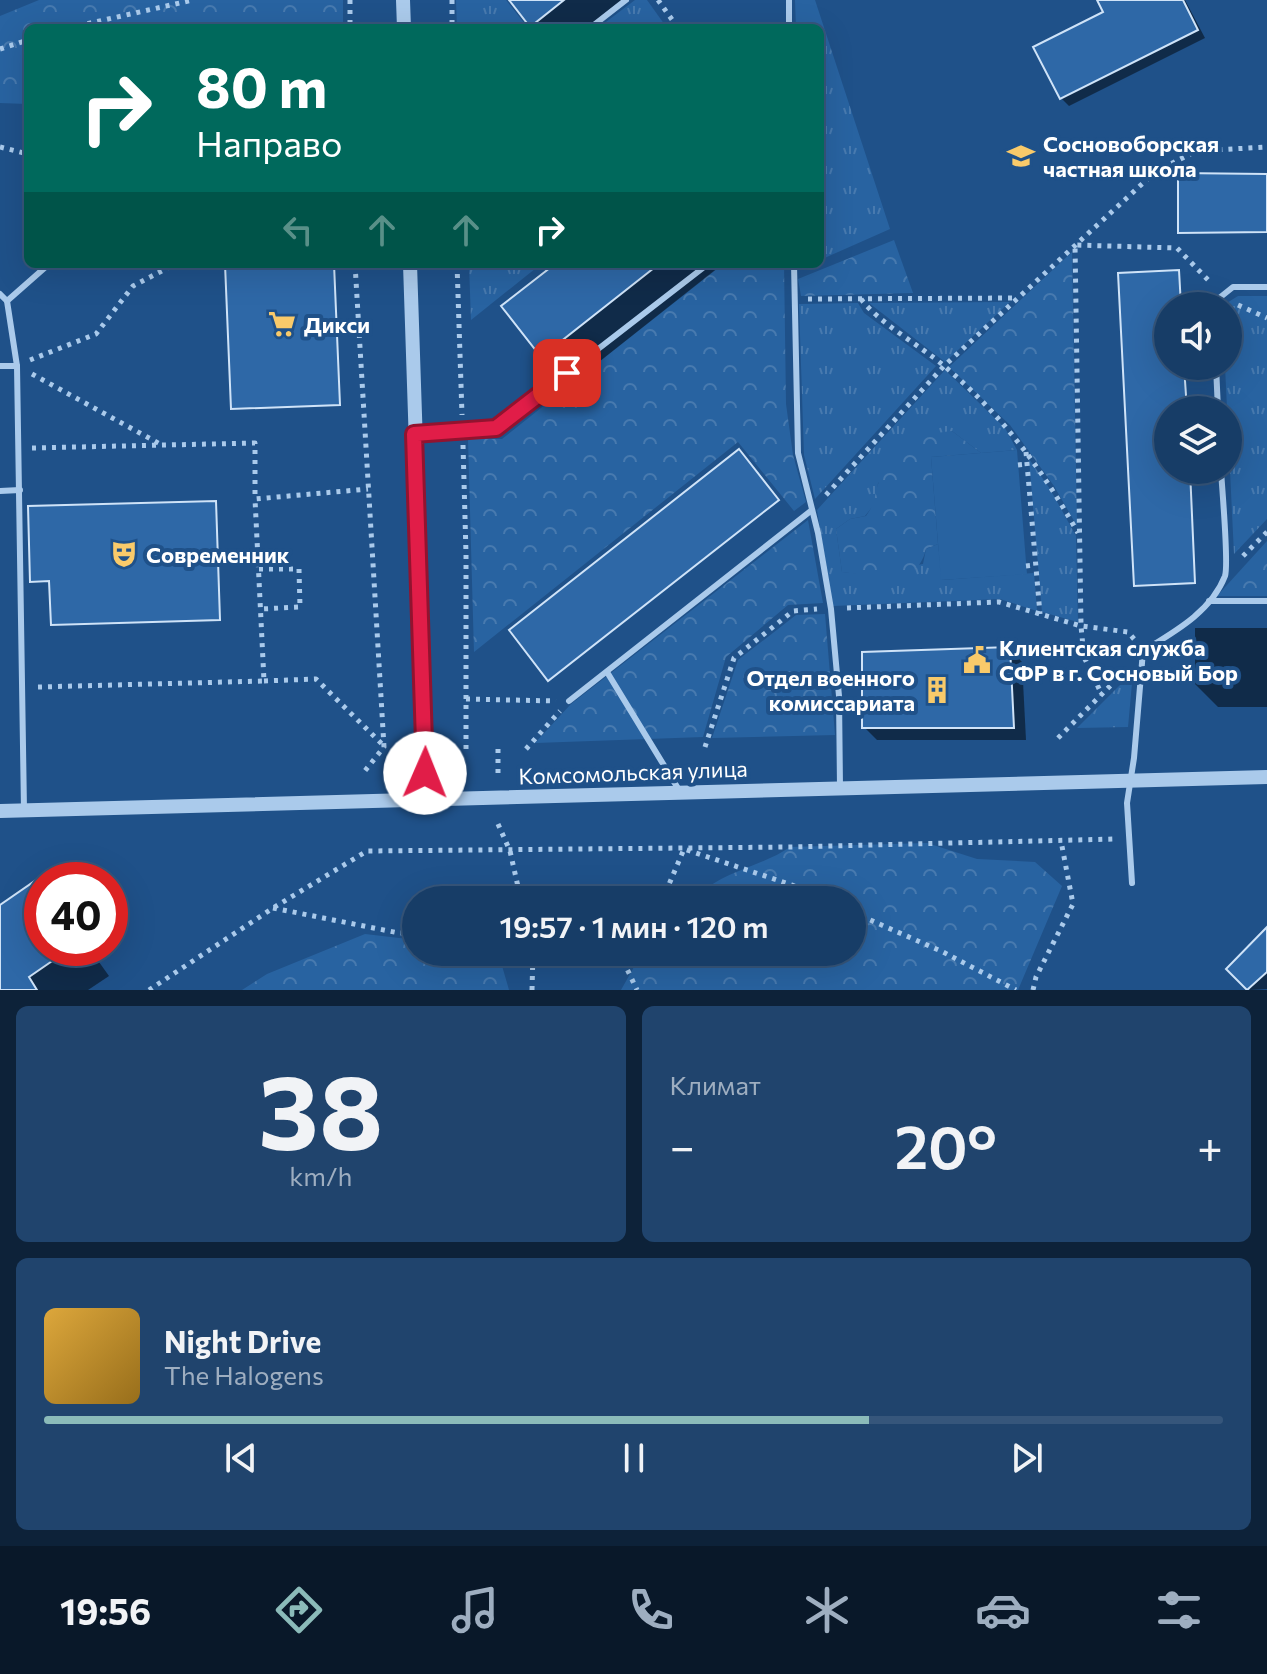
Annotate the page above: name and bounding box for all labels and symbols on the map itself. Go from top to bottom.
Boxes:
place label: Сосновоборская частная школа [1043,130,1219,182]
school or university icon: Сосновоборская частная школа [1006,141,1036,171]
supermarket icon: Дикси [267,309,297,339]
place label: Дикси [304,311,370,338]
pin [533,339,601,407]
theatre icon: Современник [109,539,139,569]
place label: Современник [146,541,290,568]
place label: Клиентская служба СФР в г. Сосновый Бор [999,634,1238,686]
public building icon: Клиентская служба СФР в г. Сосновый Бор [962,645,992,675]
place label: Отдел военного комиссариата [746,664,915,716]
building icon: Отдел военного комиссариата [922,675,952,705]
position arrow [383,731,467,815]
street label: Комсомольская улица [518,755,748,789]
speed limit sign: 40 [24,862,128,966]

